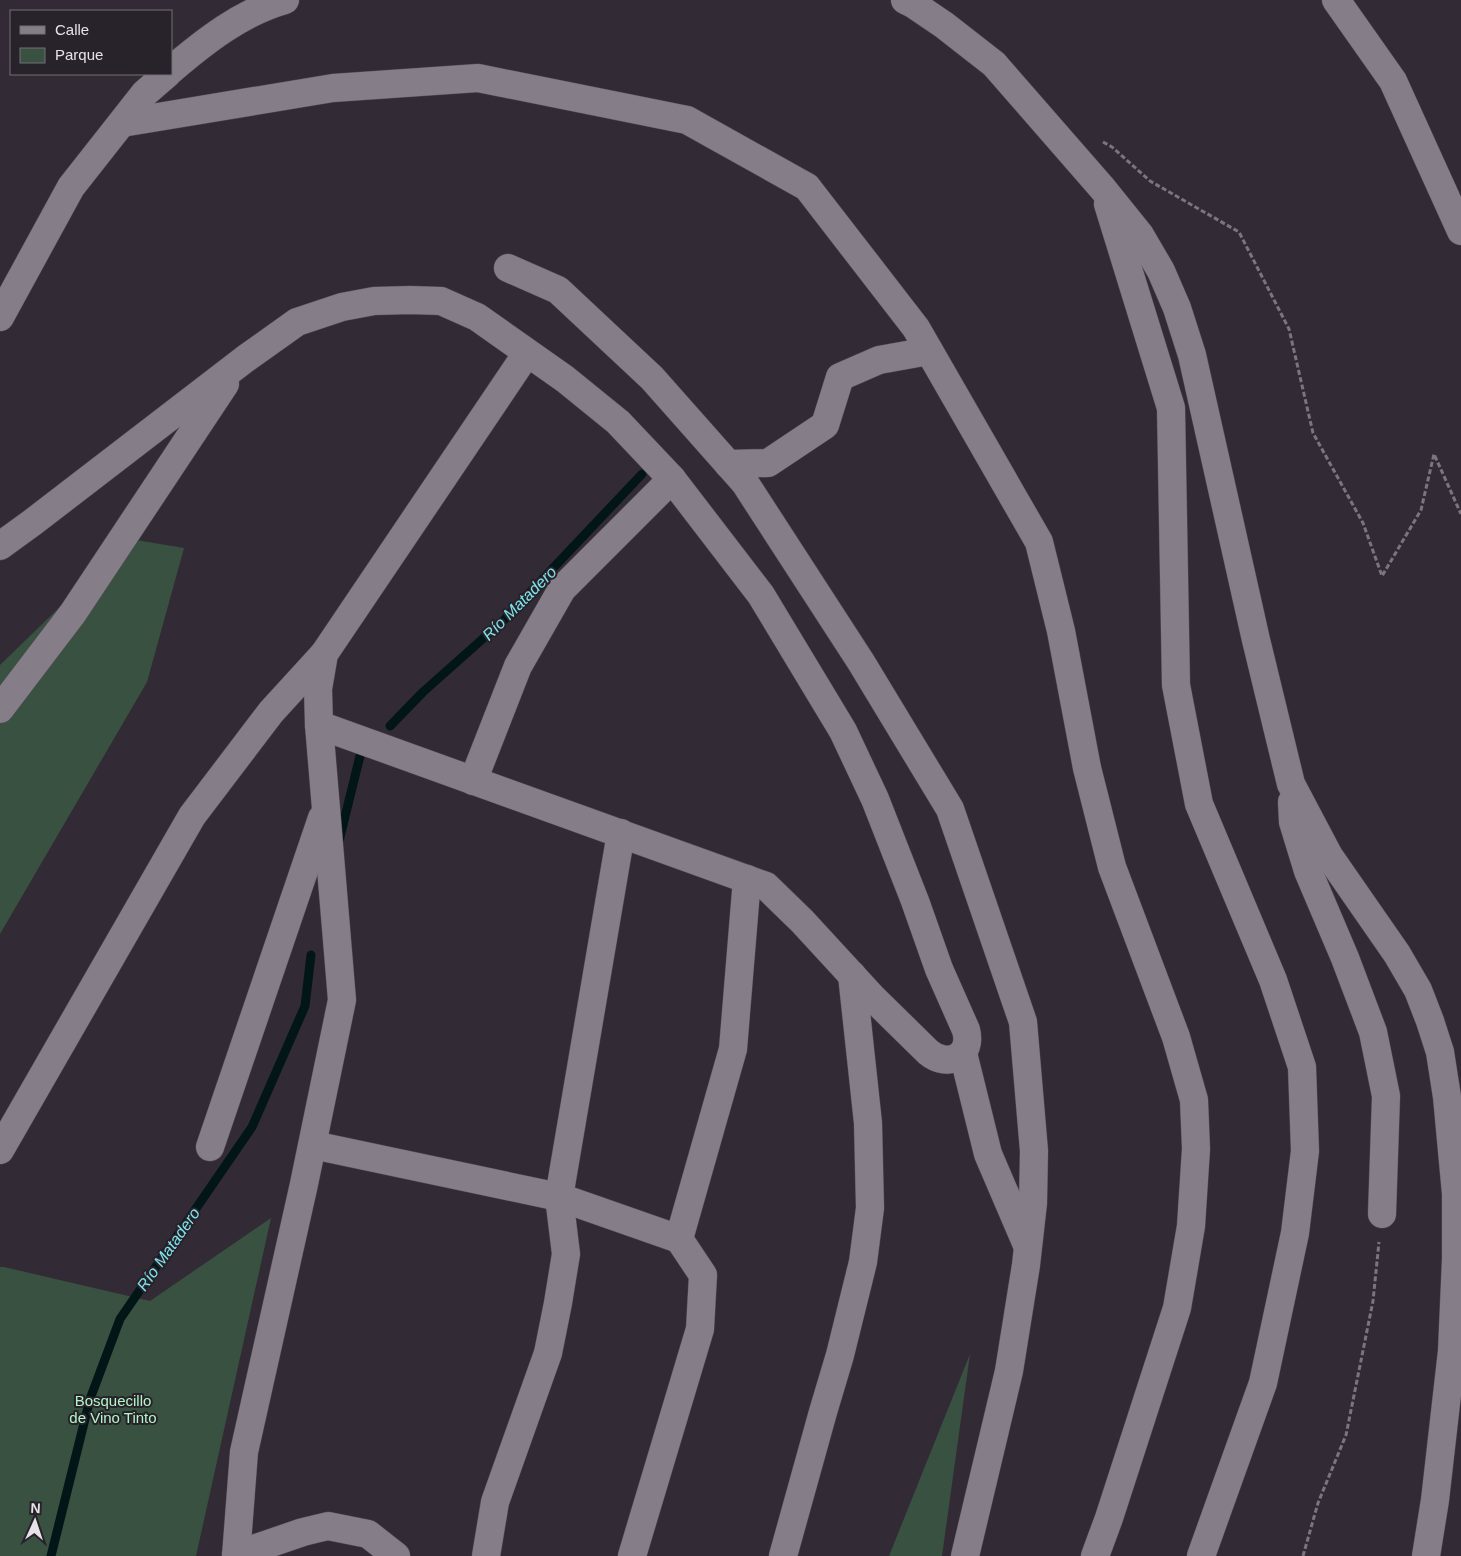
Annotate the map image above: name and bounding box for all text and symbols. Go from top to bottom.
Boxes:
legend [10,10,172,75]
text: Calle [55,21,89,38]
text: Parque [55,46,103,63]
water label: Río Matadero [479,563,560,644]
water label: Río Matadero [134,1205,203,1294]
park label: Bosquecillo de Vino Tinto [69,1392,157,1426]
north arrow [10,1496,60,1546]
text: N [30,1500,41,1516]

